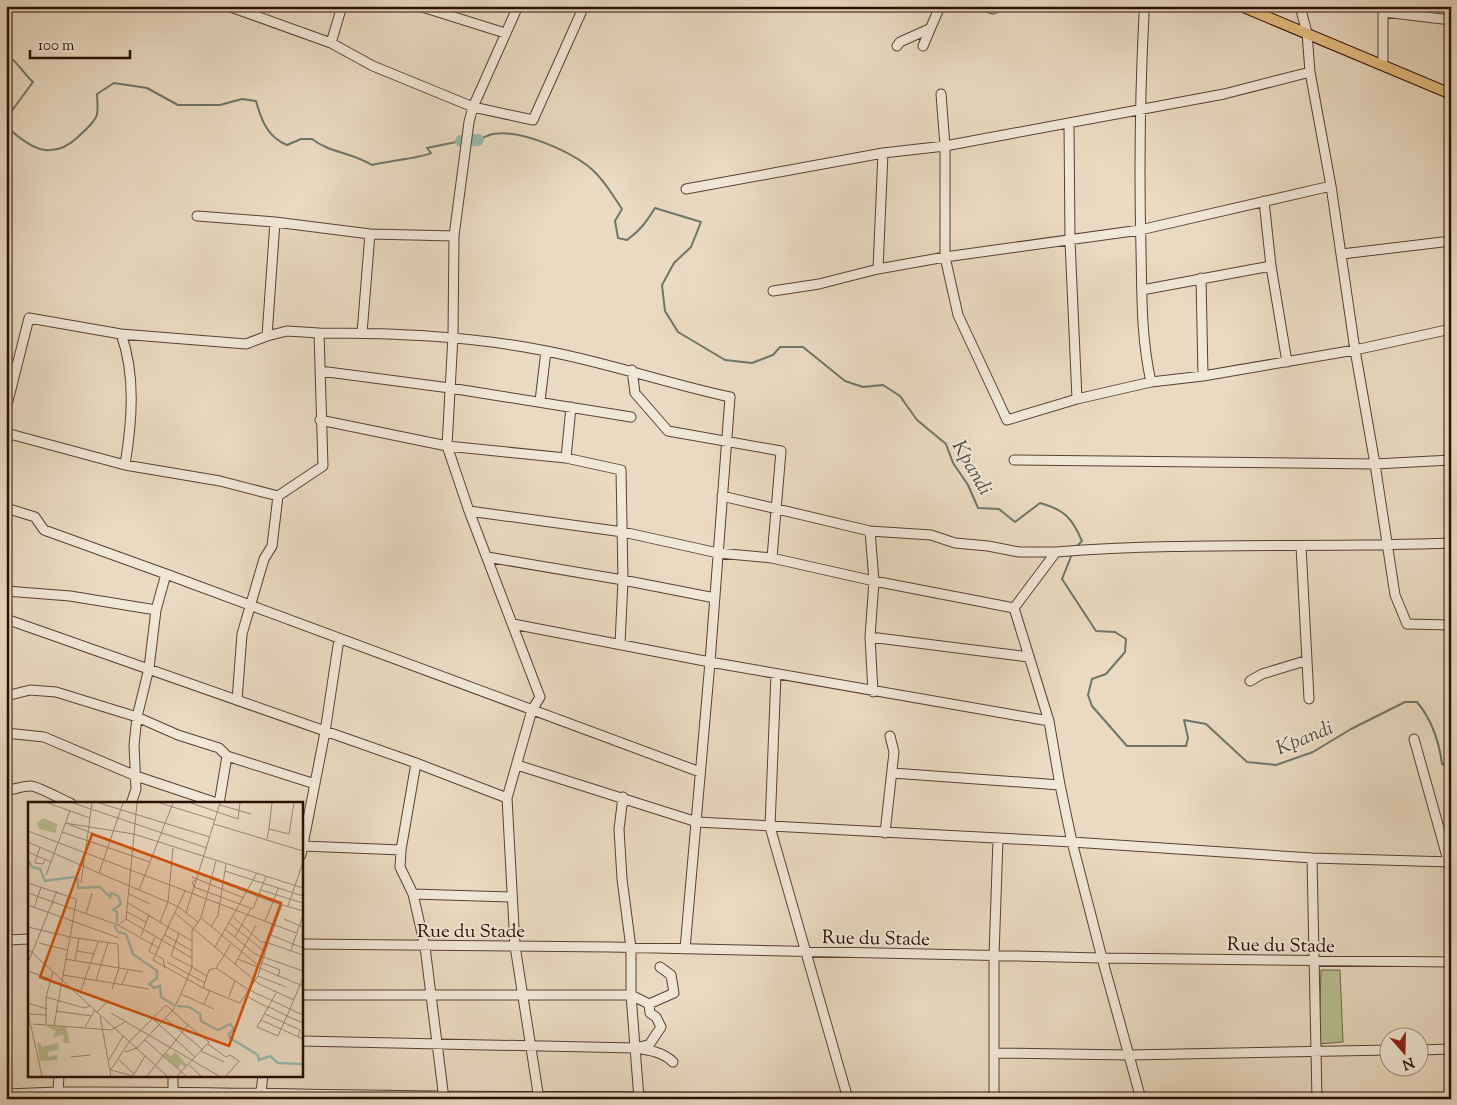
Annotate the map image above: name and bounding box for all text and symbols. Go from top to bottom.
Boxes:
scale bar [30,28,130,60]
text: 100 m [38,36,75,57]
water label: Kpandi [943,435,998,501]
water label: Kpandi [1272,715,1338,764]
inset map [28,802,302,1078]
street label: Rue du Stade [417,919,525,946]
street label: Rue du Stade [822,925,930,954]
street label: Rue du Stade [1227,932,1335,961]
north arrow [1380,1028,1430,1078]
text: N [1399,1051,1416,1074]

